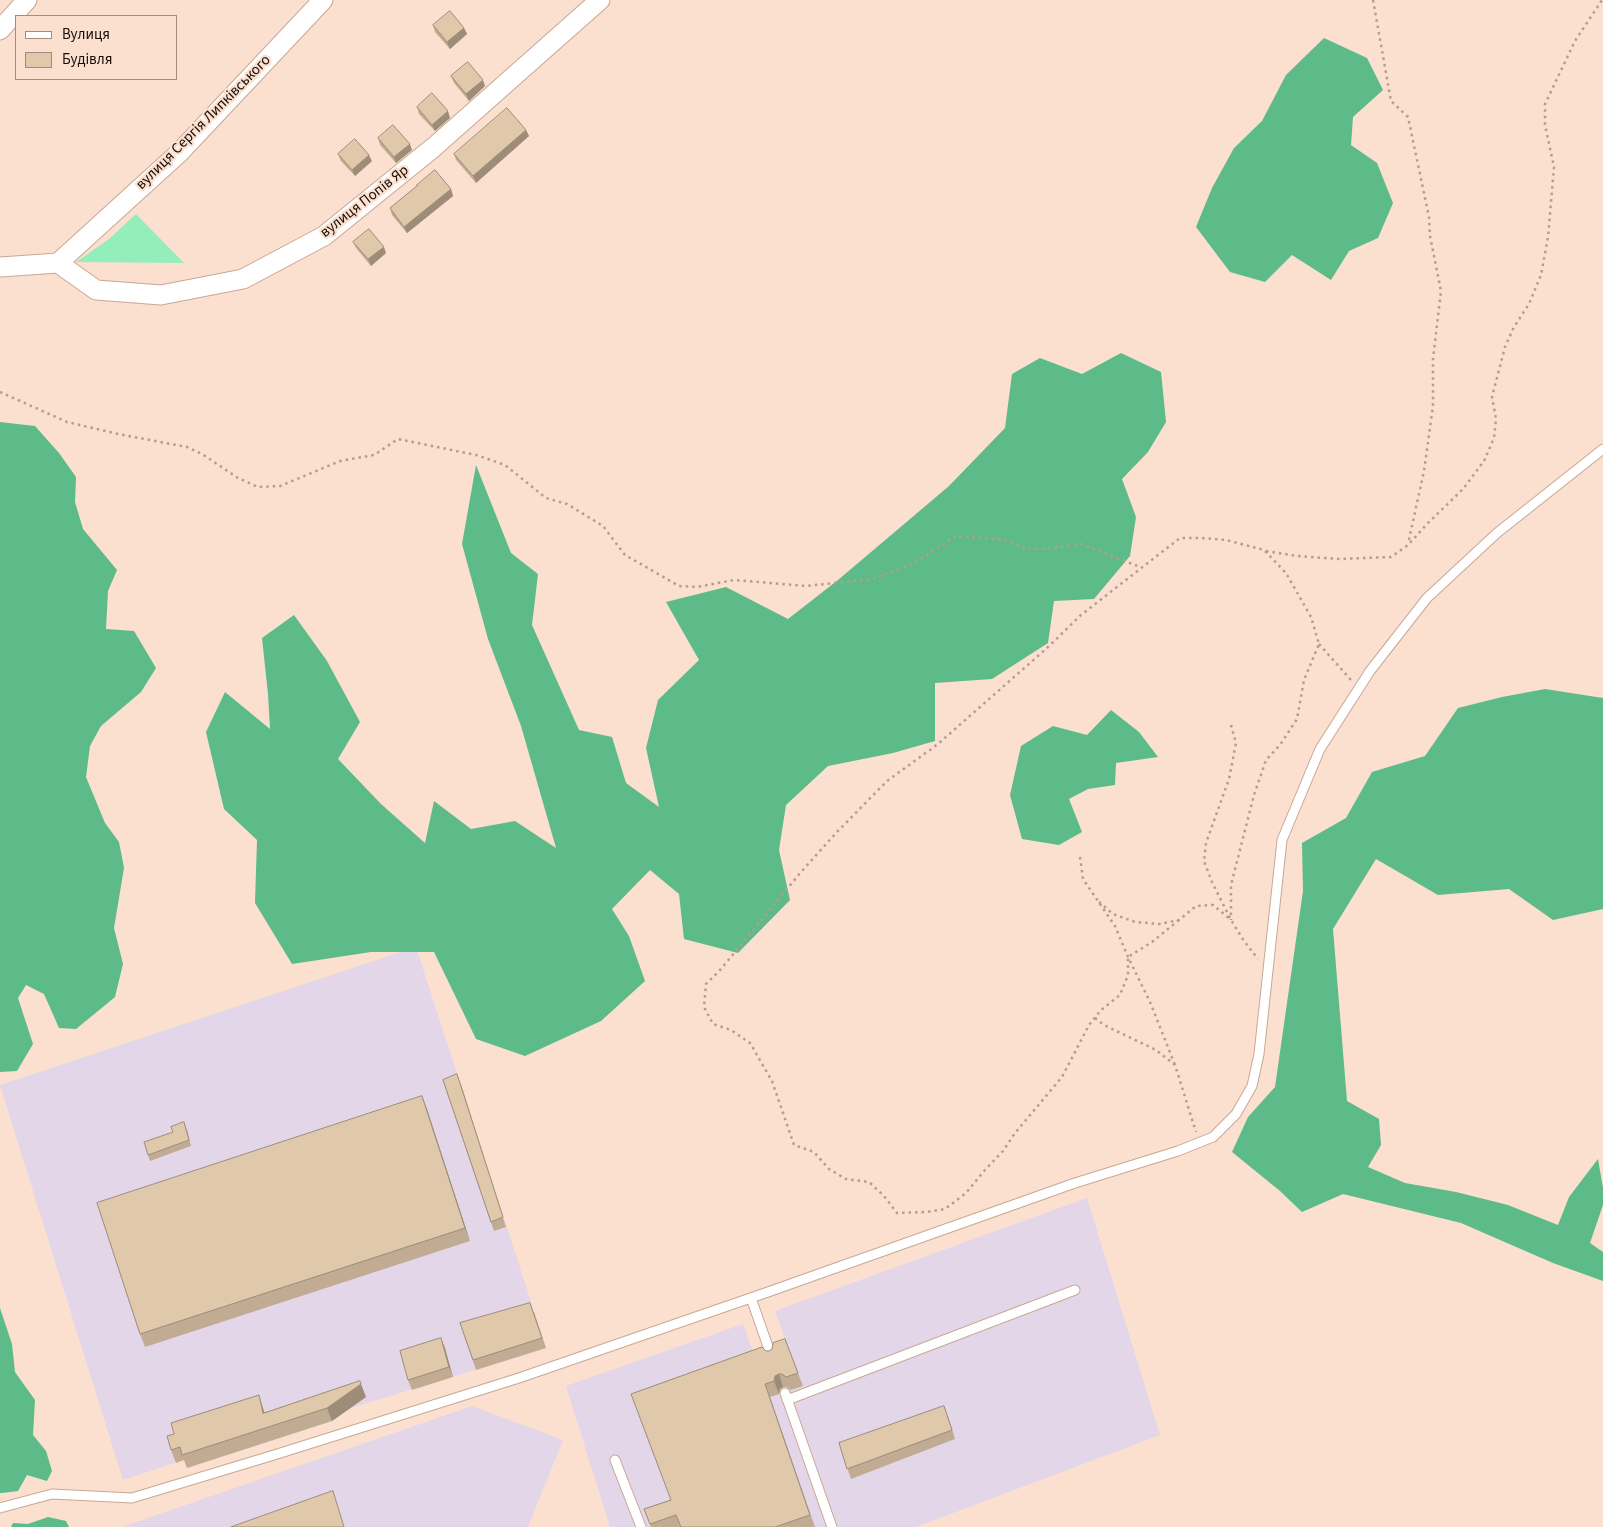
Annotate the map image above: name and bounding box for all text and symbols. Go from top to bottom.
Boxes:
legend [15,15,178,80]
text: Вулиця [62,24,110,45]
text: Будівля [62,49,112,70]
street label: вулиця Сергія Липківського [133,52,275,194]
street label: вулиця Попів Яр [317,162,413,242]

